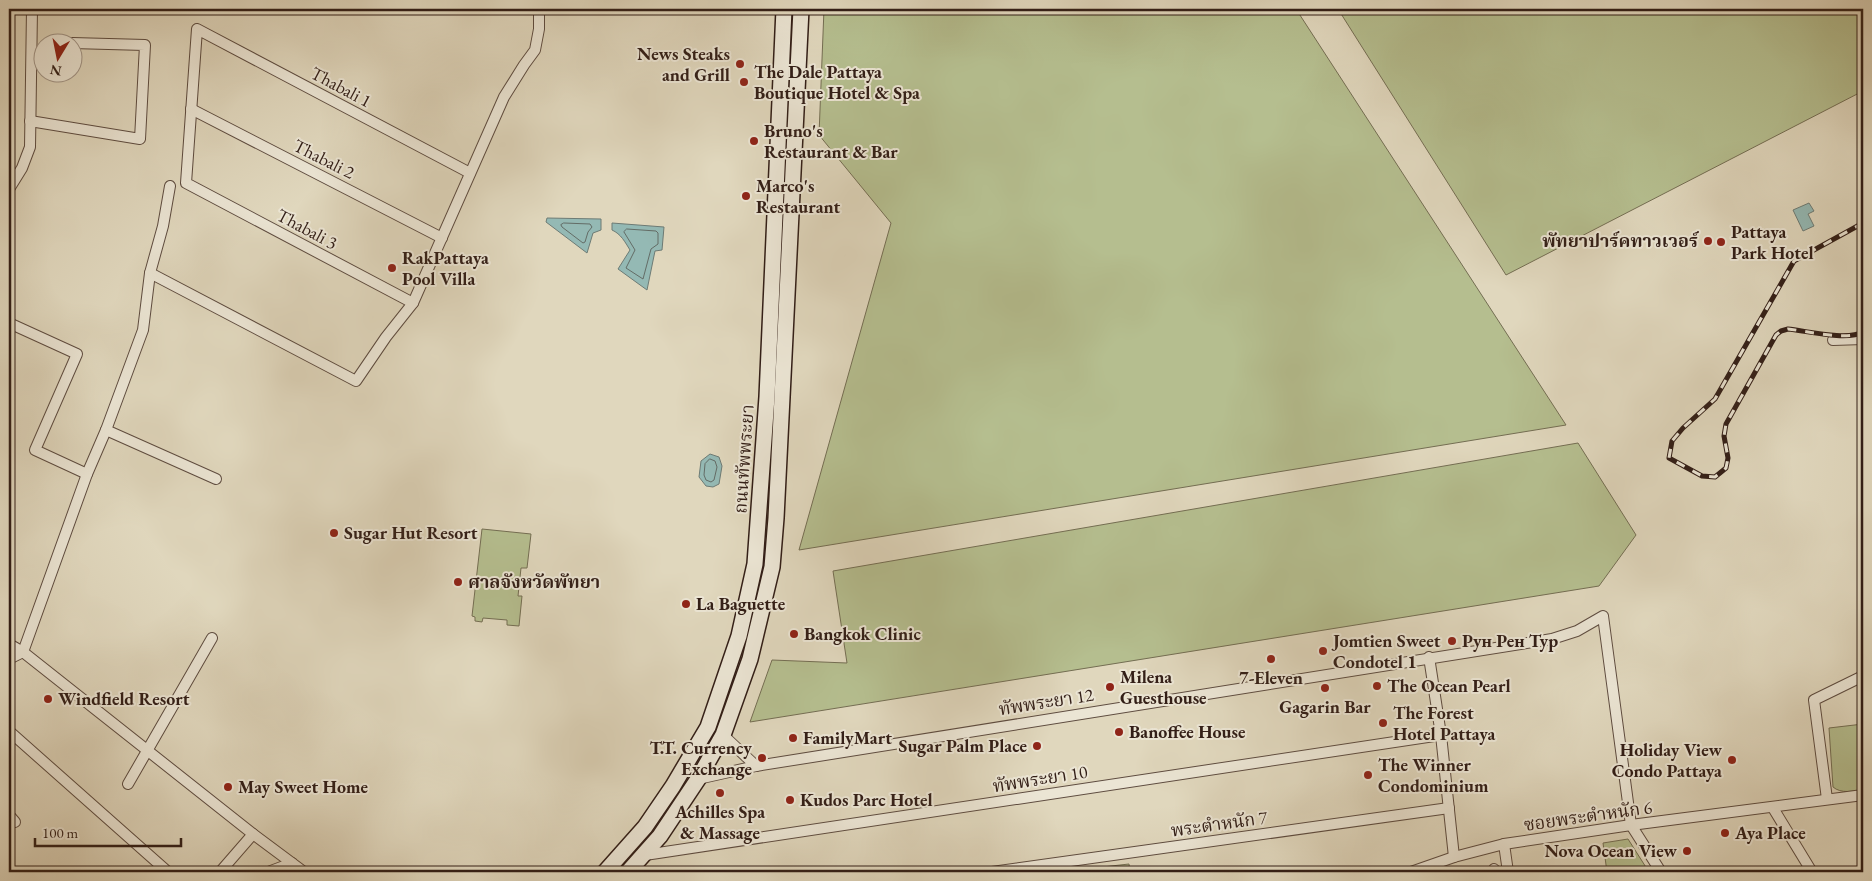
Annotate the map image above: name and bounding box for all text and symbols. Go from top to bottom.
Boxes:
north arrow [32,32,82,82]
place label: News Steaks and Grill [637,42,730,86]
marker: News Steaks and Grill [734,58,746,70]
place label: The Dale Pattaya Boutique Hotel & Spa [754,60,920,104]
text: N [48,61,63,81]
street label: Thabali 1 [307,61,376,112]
marker: The Dale Pattaya Boutique Hotel & Spa [738,76,750,88]
place label: Bruno's Restaurant & Bar [764,119,898,163]
street label: Thabali 2 [290,133,359,184]
marker: Bruno's Restaurant & Bar [748,135,760,147]
place label: Marco's Restaurant [756,174,840,218]
marker: Marco's Restaurant [740,190,752,202]
street label: Thabali 3 [273,203,342,254]
place label: Pattaya Park Hotel [1731,220,1814,264]
place label: พัทยาปาร์คทาวเวอร์ [1542,229,1700,252]
marker: พัทยาปาร์คทาวเวอร์ [1702,235,1714,247]
marker: Pattaya Park Hotel [1715,236,1727,248]
place label: RakPattaya Pool Villa [402,246,489,290]
marker: RakPattaya Pool Villa [386,262,398,274]
street label: ถนนทัพพระยา [728,403,759,514]
place label: Sugar Hut Resort [344,521,478,544]
marker: Sugar Hut Resort [328,527,340,539]
place label: ศาลจังหวัดพัทยา [468,570,600,593]
marker: ศาลจังหวัดพัทยา [452,576,464,588]
place label: La Baguette [696,592,786,615]
marker: La Baguette [680,598,692,610]
place label: Bangkok Clinic [804,622,921,645]
marker: Bangkok Clinic [788,628,800,640]
place label: Jomtien Sweet Condotel 1 [1331,629,1441,673]
place label: Рун Рен Тур [1462,629,1558,652]
marker: Рун Рен Тур [1446,635,1458,647]
marker: Jomtien Sweet Condotel 1 [1317,645,1329,657]
marker: 7-Eleven [1265,653,1277,665]
place label: Milena Guesthouse [1120,665,1207,709]
place label: 7-Eleven [1239,666,1303,689]
place label: The Ocean Pearl [1387,674,1511,697]
marker: The Ocean Pearl [1371,680,1383,692]
marker: Milena Guesthouse [1104,681,1116,693]
marker: Gagarin Bar [1319,682,1331,694]
street label: ทัพพระยา 12 [997,683,1095,720]
place label: Windfield Resort [58,687,190,710]
marker: Windfield Resort [42,693,54,705]
place label: Gagarin Bar [1279,695,1371,718]
place label: The Forest Hotel Pattaya [1393,701,1495,745]
marker: The Forest Hotel Pattaya [1377,717,1389,729]
place label: Banoffee House [1129,720,1246,743]
place label: FamilyMart [803,726,892,749]
marker: Banoffee House [1113,726,1125,738]
marker: FamilyMart [787,732,799,744]
place label: Sugar Palm Place [899,734,1027,757]
place label: T.T. Currency Exchange [649,736,752,780]
place label: Holiday View Condo Pattaya [1612,738,1722,782]
marker: Sugar Palm Place [1031,740,1043,752]
marker: T.T. Currency Exchange [756,752,768,764]
place label: The Winner Condominium [1378,753,1489,797]
marker: Holiday View Condo Pattaya [1726,754,1738,766]
street label: ทัพพระยา 10 [991,760,1089,797]
marker: The Winner Condominium [1362,769,1374,781]
place label: May Sweet Home [238,775,369,798]
marker: May Sweet Home [222,781,234,793]
marker: Achilles Spa & Massage [714,787,726,799]
place label: Kudos Parc Hotel [800,788,933,811]
marker: Kudos Parc Hotel [784,794,796,806]
street label: ซอยพระตำหนัก 6 [1522,795,1654,836]
place label: Achilles Spa & Massage [674,800,765,844]
street label: พระตำหนัก 7 [1169,805,1269,842]
scale bar [35,816,181,848]
place label: Aya Place [1734,821,1806,844]
text: 100 m [42,823,79,842]
marker: Aya Place [1719,827,1731,839]
place label: Nova Ocean View [1544,839,1677,862]
marker: Nova Ocean View [1681,845,1693,857]

